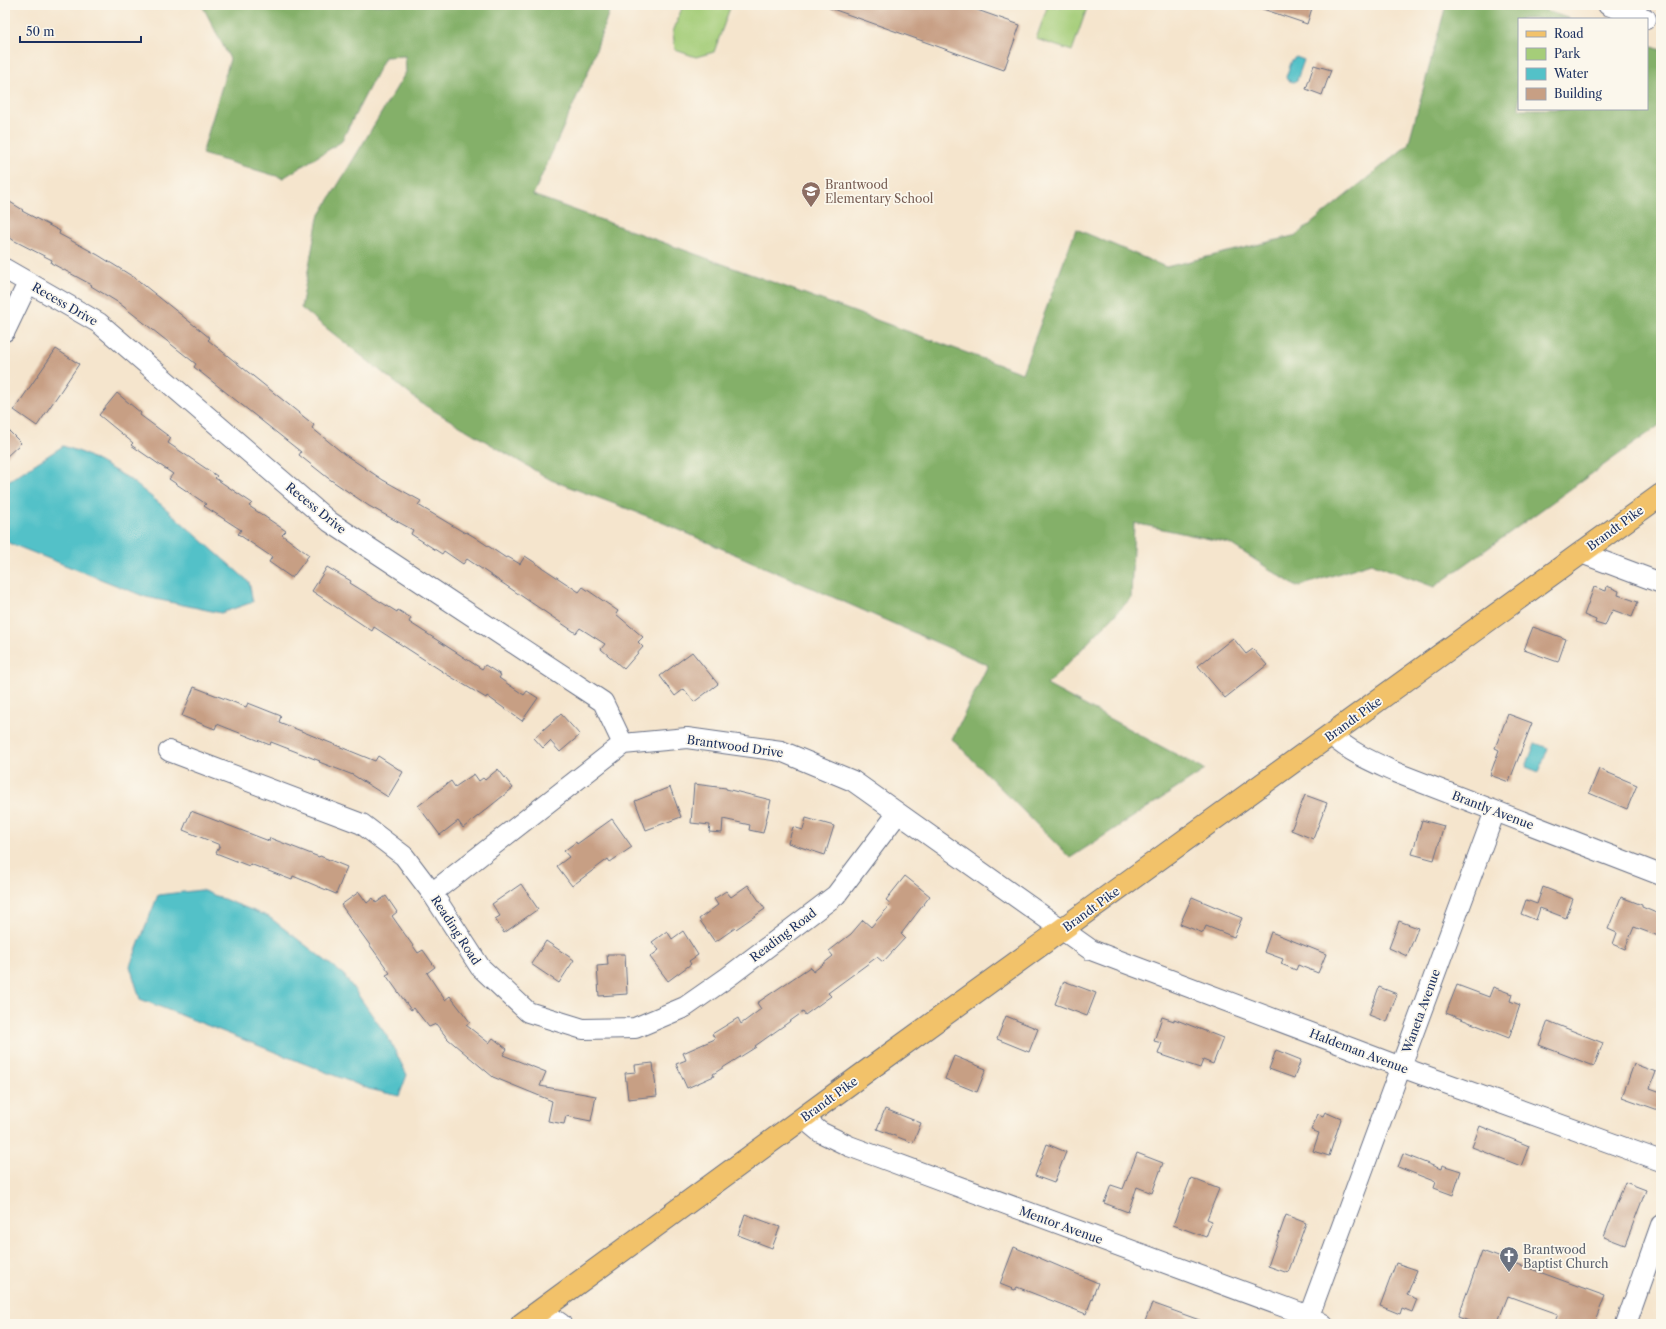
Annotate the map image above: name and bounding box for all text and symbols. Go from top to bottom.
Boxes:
scale bar [20,18,141,44]
legend [1518,18,1648,110]
text: 50 m [26,24,55,39]
text: Road [1554,26,1584,41]
text: Park [1554,46,1581,61]
text: Water [1553,66,1588,81]
text: Building [1554,86,1602,101]
place label: Brantwood Elementary School [825,177,934,206]
school or university icon: Brantwood Elementary School [800,180,822,208]
street label: Recess Drive [30,279,101,329]
street label: Recess Drive [283,479,349,537]
street label: Brandt Pike [1584,502,1647,554]
street label: Brandt Pike [1322,693,1385,745]
street label: Brantwood Drive [686,732,785,760]
street label: Brantly Avenue [1450,787,1536,833]
street label: Brandt Pike [1060,883,1123,935]
street label: Reading Road [428,893,484,968]
street label: Reading Road [747,905,820,965]
street label: Waneta Avenue [1398,967,1443,1056]
street label: Haldeman Avenue [1308,1025,1411,1077]
street label: Brandt Pike [798,1073,861,1125]
street label: Mentor Avenue [1017,1203,1105,1247]
place label: Brantwood Baptist Church [1523,1242,1609,1271]
church icon: Brantwood Baptist Church [1498,1245,1520,1273]

